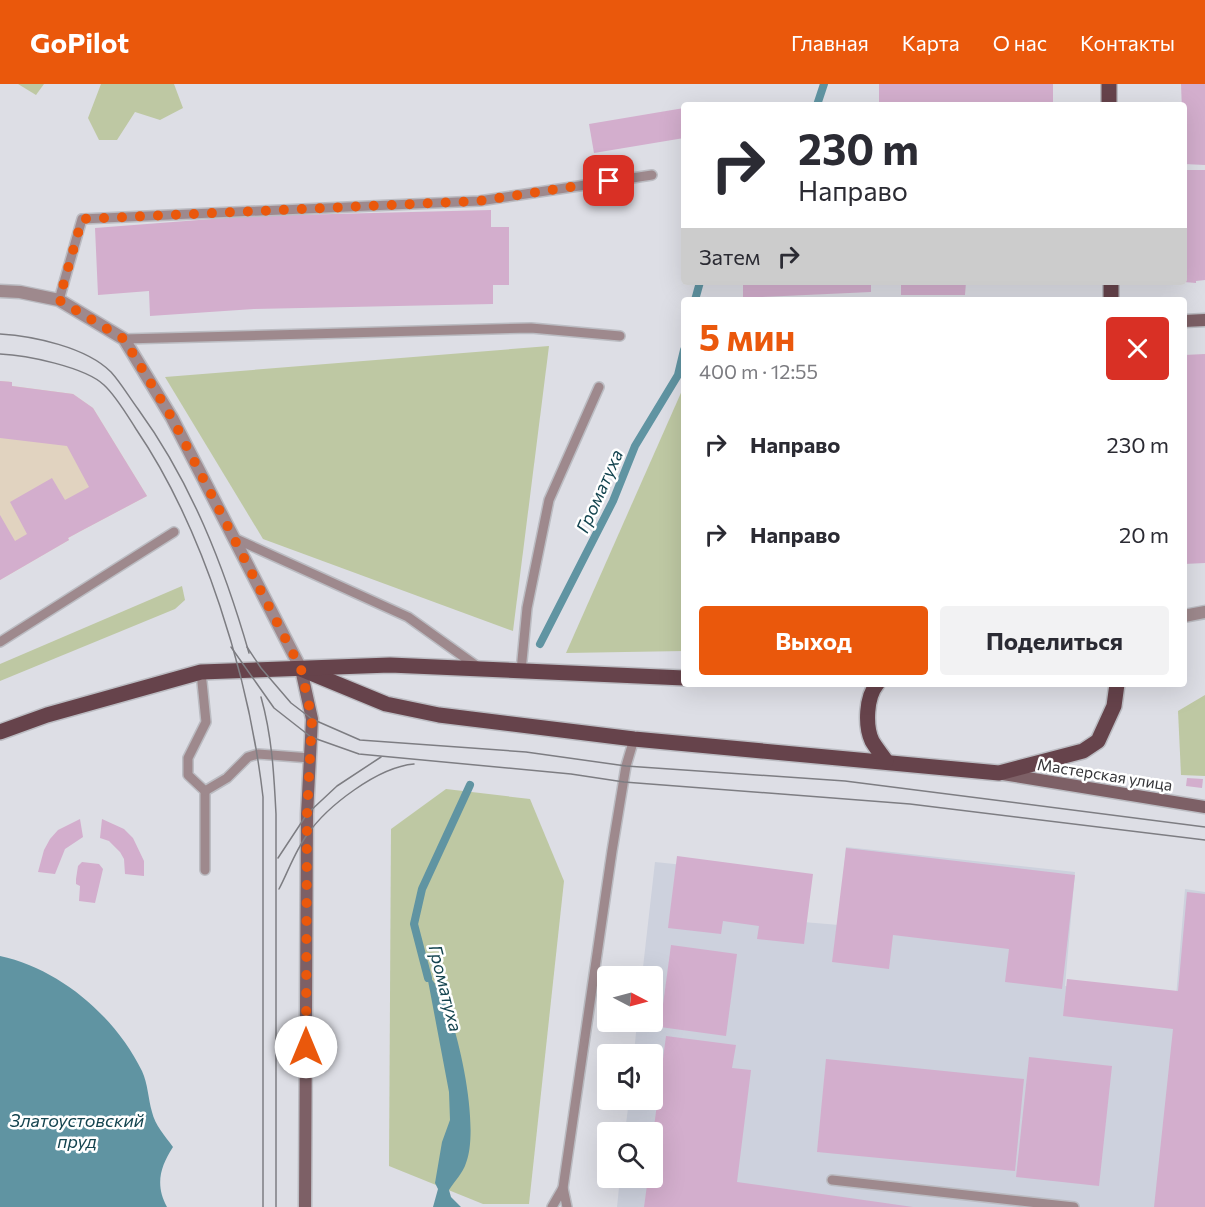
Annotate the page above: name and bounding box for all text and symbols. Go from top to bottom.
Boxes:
text: GoPilot [30,25,129,59]
text: Главная [791,30,869,55]
text: Карта [902,30,960,55]
text: О нас [993,30,1047,55]
text: Контакты [1080,30,1175,55]
text: 230 m [798,122,919,174]
icon: right [699,126,777,204]
pin [583,155,634,206]
icon: arrive [592,164,625,197]
text: Направо [798,174,908,207]
icon: right [772,240,805,273]
text: Затем [699,243,760,270]
text: 5 мин [699,314,795,358]
button: close [1106,317,1169,380]
text: 400 m · 12:55 [699,359,818,383]
icon: right [699,428,732,461]
text: Направо [750,431,840,458]
text: 230 m [1106,431,1169,458]
water label: Громатуха [571,446,627,536]
icon: right [699,518,732,551]
text: Направо [750,521,840,548]
text: 20 m [1119,521,1169,548]
button: Выход [699,606,928,675]
button: Поделиться [940,606,1169,675]
street label: Мастерская улица [1036,754,1174,794]
water label: Громатуха [425,942,467,1034]
north arrow [597,966,663,1032]
map controls [597,966,663,1188]
position arrow [274,1015,338,1079]
button: sound [597,1044,663,1110]
water label: Златоустовский пруд [10,1109,145,1152]
button: search [597,1122,663,1188]

